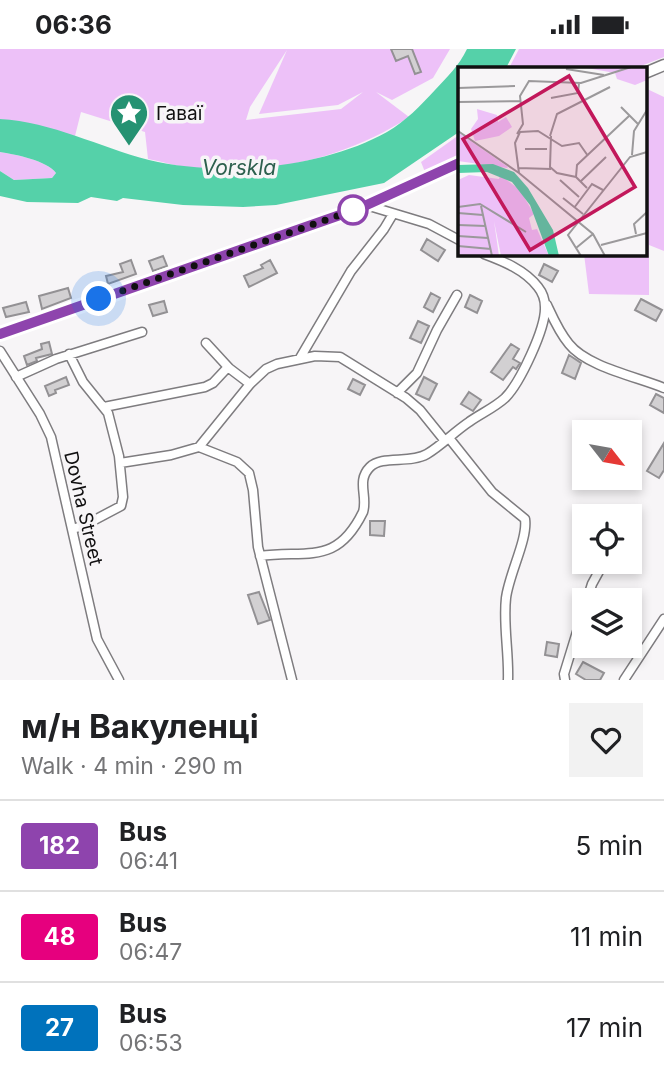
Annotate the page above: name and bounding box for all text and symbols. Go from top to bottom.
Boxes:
text: 06:36 [35,9,112,40]
inset map [458,67,646,255]
place icon: Гаваї [108,92,150,147]
place label: Гаваї [156,102,204,125]
water label: Vorskla [202,155,276,180]
unlabelled marker [338,195,368,225]
your location [81,281,116,316]
north arrow [572,420,642,490]
map controls [572,420,642,658]
street label: Dovha Street [59,449,108,567]
button: locate [572,504,642,574]
button: layers [572,588,642,658]
button: heart [569,703,643,777]
text: м/н Вакуленці [21,706,259,746]
text: Walk · 4 min · 290 m [21,752,243,780]
text: Bus [119,816,167,847]
text: 5 min [575,830,643,861]
text: 182 [39,831,80,860]
text: 06:41 [119,847,178,875]
text: Bus [119,907,167,938]
text: 11 min [570,921,643,952]
text: 48 [44,922,75,951]
text: 06:47 [119,938,182,966]
text: Bus [119,998,167,1029]
text: 17 min [566,1012,643,1043]
text: 27 [45,1013,74,1042]
text: 06:53 [119,1029,183,1057]

